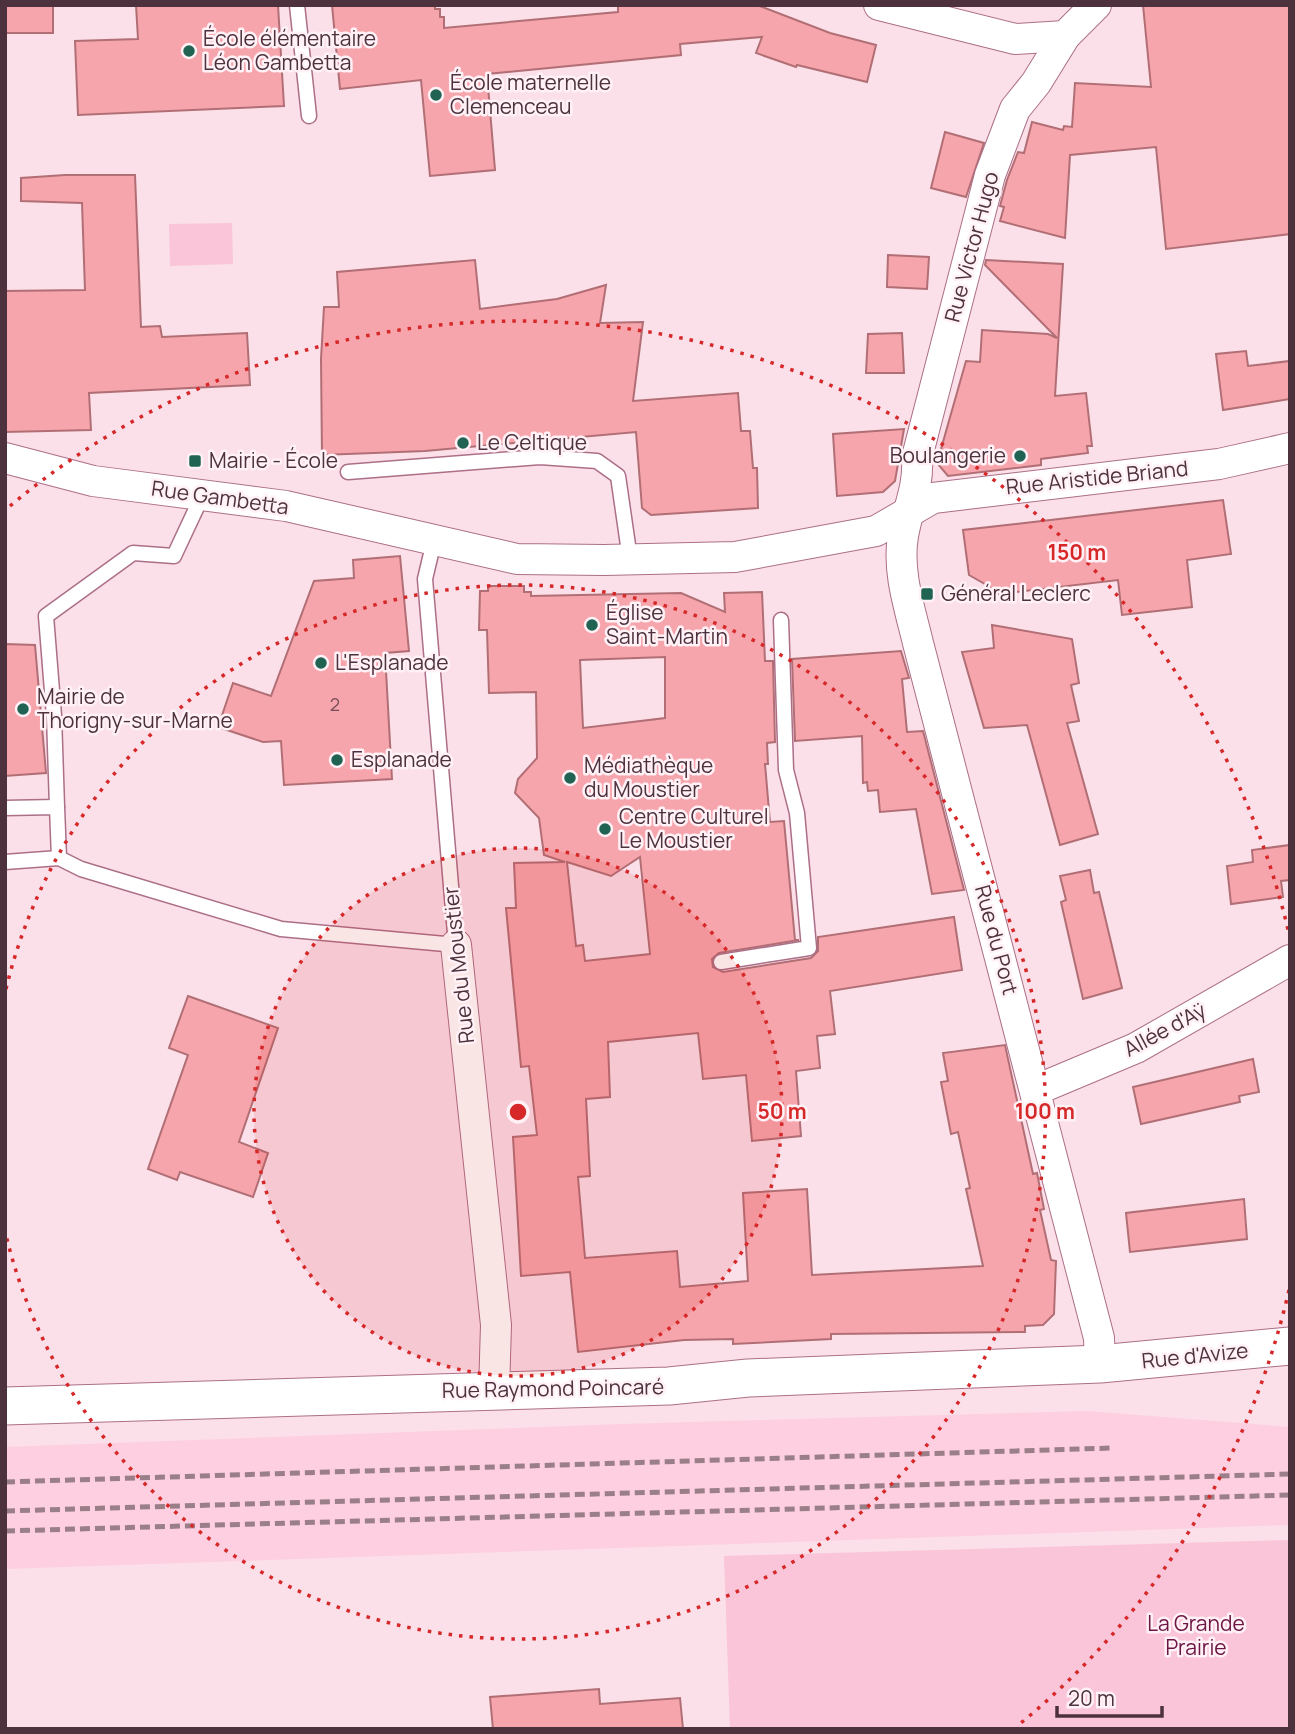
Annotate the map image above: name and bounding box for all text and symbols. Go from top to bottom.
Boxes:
place label: École élémentaire Léon Gambetta [203,24,376,76]
marker: École élémentaire Léon Gambetta [181,43,197,59]
place label: École maternelle Clemenceau [450,68,611,120]
marker: École maternelle Clemenceau [428,87,444,103]
street label: Rue Victor Hugo [937,168,1005,325]
place label: Le Celtique [477,428,587,456]
marker: Le Celtique [455,435,471,451]
place label: Boulangerie [890,441,1006,469]
place label: Mairie - École [209,446,338,474]
marker: Boulangerie [1012,448,1028,464]
marker: Mairie - École [187,453,203,469]
street label: Rue Aristide Briand [1004,454,1189,500]
street label: Rue Gambetta [150,474,291,521]
text: 150 m [1048,538,1106,566]
place label: Général Leclerc [941,579,1091,607]
marker: Général Leclerc [919,586,935,602]
place label: Église Saint-Martin [606,598,728,650]
marker: Église Saint-Martin [584,617,600,633]
place label: L'Esplanade [335,648,449,676]
marker: L'Esplanade [313,655,329,671]
place label: Mairie de Thorigny-sur-Marne [37,682,233,734]
house number: 2 [330,692,340,716]
marker: Mairie de Thorigny-sur-Marne [15,701,31,717]
place label: Esplanade [351,745,452,773]
place label: Médiathèque du Moustier [584,751,713,803]
marker: Esplanade [329,752,345,768]
marker: Médiathèque du Moustier [562,770,578,786]
place label: Centre Culturel Le Moustier [619,802,769,854]
marker: Centre Culturel Le Moustier [597,821,613,837]
street label: Rue du Port [969,882,1025,998]
street label: Rue du Moustier [436,885,480,1045]
street label: Allée d'Aÿ [1118,996,1211,1063]
text: 50 m [757,1097,807,1125]
text: 100 m [1015,1097,1075,1125]
centre of rings [506,1100,530,1124]
street label: Rue d'Avize [1140,1335,1250,1375]
street label: Rue Raymond Poincaré [442,1372,664,1404]
park label: La Grande Prairie [1147,1609,1245,1661]
scale bar [1057,1674,1162,1718]
text: 20 m [1068,1684,1115,1712]

